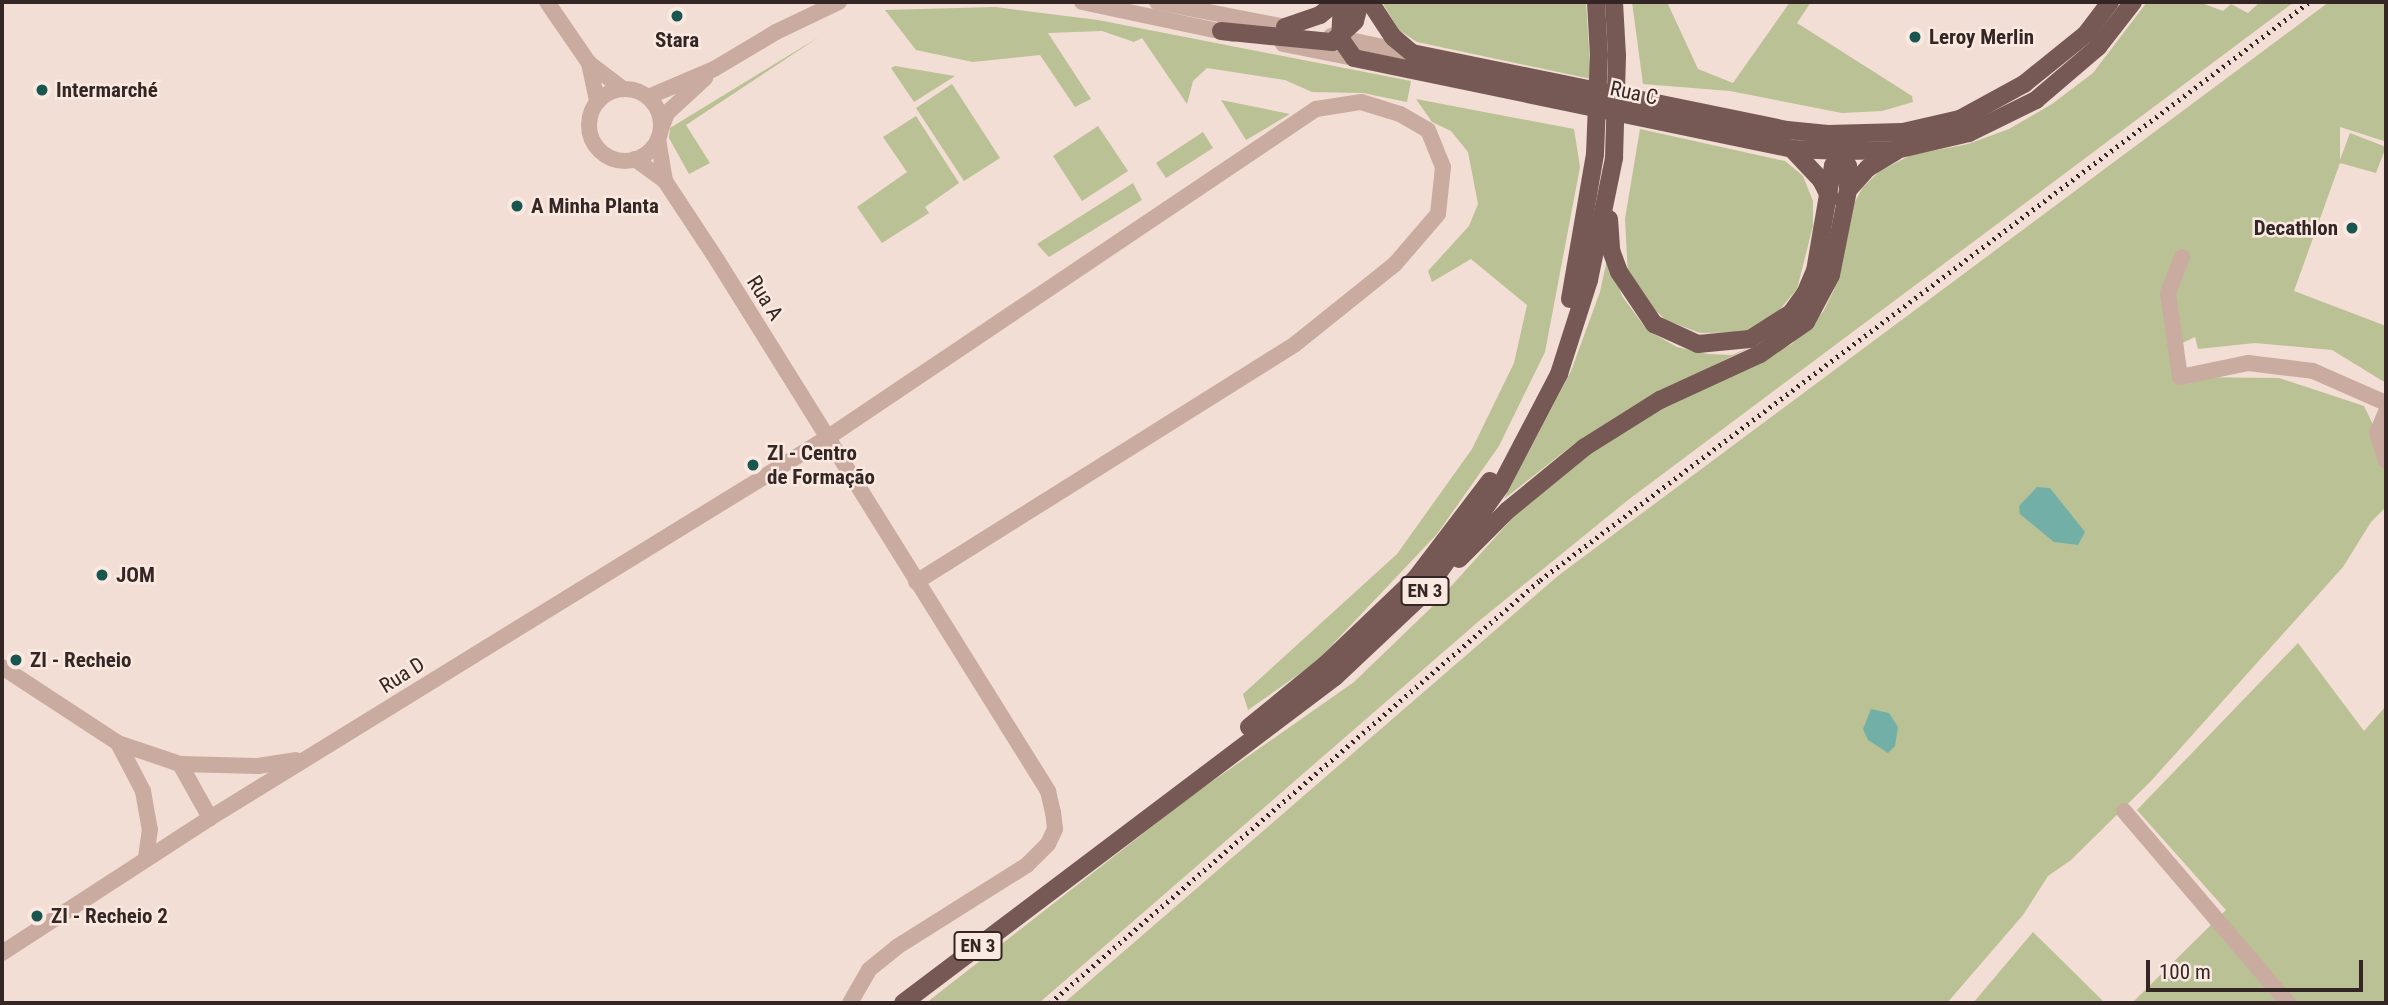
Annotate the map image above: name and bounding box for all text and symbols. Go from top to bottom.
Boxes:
marker: Stara [669,8,685,24]
place label: Leroy Merlin [1929,24,2034,50]
place label: Stara [655,27,699,53]
marker: Leroy Merlin [1907,29,1923,45]
street label: Rua C [1608,76,1660,110]
place label: Intermarché [56,77,158,103]
marker: Intermarché [34,82,50,98]
place label: A Minha Planta [531,193,659,219]
marker: A Minha Planta [509,198,525,214]
place label: Decathlon [2254,215,2338,241]
marker: Decathlon [2344,220,2360,236]
street label: Rua A [742,271,788,325]
place label: ZI - Centro de Formação [767,440,875,490]
marker: ZI - Centro de Formação [745,457,761,473]
place label: JOM [116,562,155,588]
marker: JOM [94,567,110,583]
road number: EN 3 [1400,576,1450,606]
place label: ZI - Recheio [30,647,132,673]
marker: ZI - Recheio [8,652,24,668]
street label: Rua D [375,652,429,698]
place label: ZI - Recheio 2 [51,903,168,929]
marker: ZI - Recheio 2 [29,908,45,924]
road number: EN 3 [954,930,1002,962]
scale bar [2150,946,2367,990]
text: 100 m [2159,960,2211,984]

